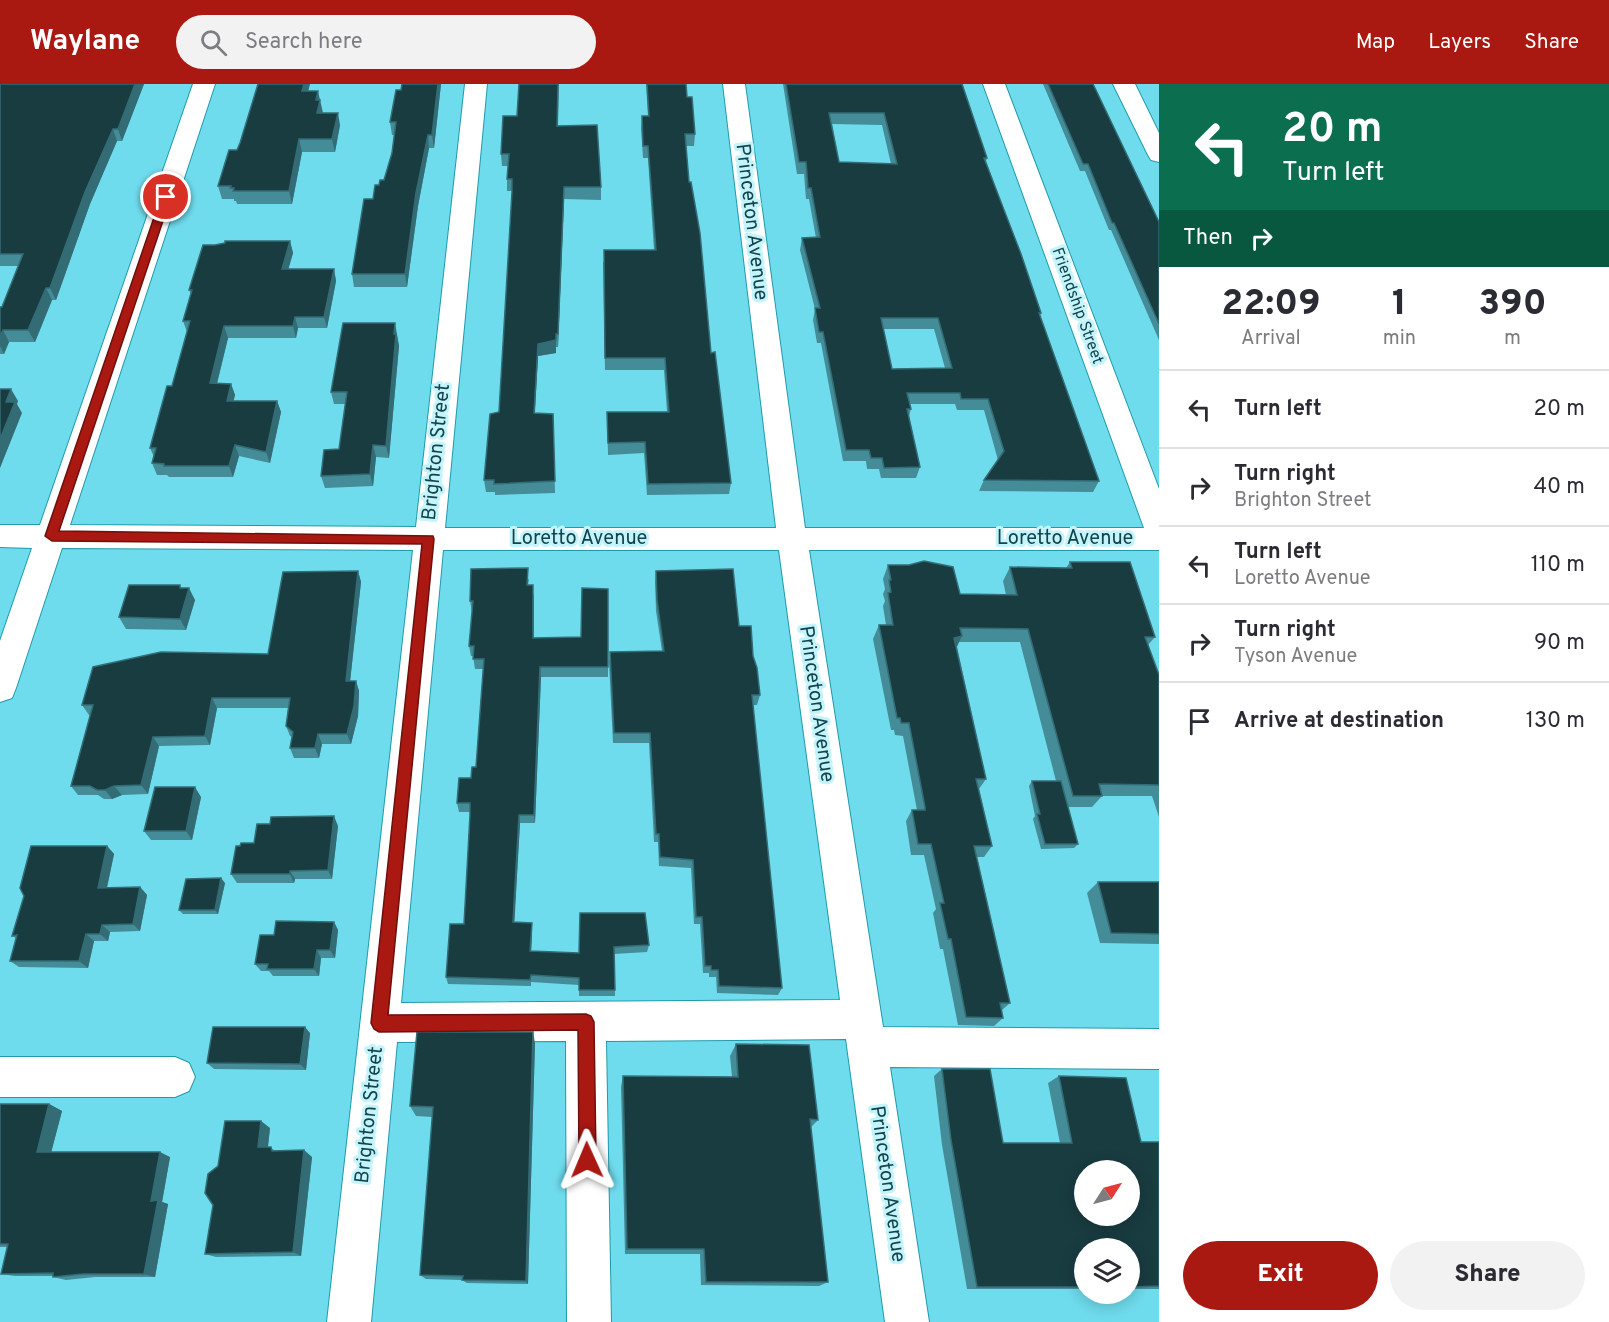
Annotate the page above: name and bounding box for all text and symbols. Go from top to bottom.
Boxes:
search box [176,15,596,69]
text: Waylane [30,24,140,60]
icon: search [197,26,230,59]
text: Search here [245,29,363,56]
text: Map [1356,29,1395,56]
text: Layers [1428,29,1491,56]
text: Share [1524,29,1579,56]
text: 20 m [1282,104,1383,157]
icon: left [1183,108,1261,186]
street label: Princeton Avenue [728,142,774,302]
text: Turn left [1282,156,1384,190]
pin [140,171,191,222]
icon: arrive [149,180,182,213]
icon: right [1245,222,1278,255]
text: Then [1183,225,1233,252]
street label: Friendship Street [1047,245,1107,367]
text: 22:09 [1221,282,1320,328]
text: 1 [1392,282,1407,328]
text: 390 [1478,282,1547,328]
text: Arrival [1241,326,1301,352]
text: min [1383,326,1416,352]
text: m [1504,326,1521,352]
street label: Brighton Street [417,382,457,522]
icon: left [1183,393,1216,426]
text: Turn left [1234,396,1322,423]
text: 20 m [1534,396,1585,423]
text: Turn right [1234,461,1336,488]
icon: right [1183,471,1216,504]
text: 40 m [1533,474,1585,501]
text: Brighton Street [1234,488,1372,514]
street label: Loretto Avenue [511,526,647,552]
street label: Loretto Avenue [997,526,1133,552]
text: Turn left [1234,539,1322,566]
icon: left [1183,549,1216,582]
text: 110 m [1531,552,1585,579]
text: Loretto Avenue [1234,566,1371,592]
text: Turn right [1234,617,1336,644]
street label: Princeton Avenue [792,624,840,784]
icon: right [1183,627,1216,660]
text: 90 m [1534,630,1585,657]
text: Tyson Avenue [1234,644,1357,670]
icon: arrive [1183,705,1216,738]
text: Arrive at destination [1234,708,1444,735]
text: 130 m [1526,708,1585,735]
street label: Brighton Street [350,1045,390,1185]
street label: Princeton Avenue [863,1104,911,1264]
position arrow [555,1128,619,1192]
north arrow [1074,1160,1140,1226]
map controls [1074,1160,1140,1304]
button: layers [1074,1238,1140,1304]
button: Exit [1183,1241,1378,1310]
button: Share [1390,1241,1585,1310]

